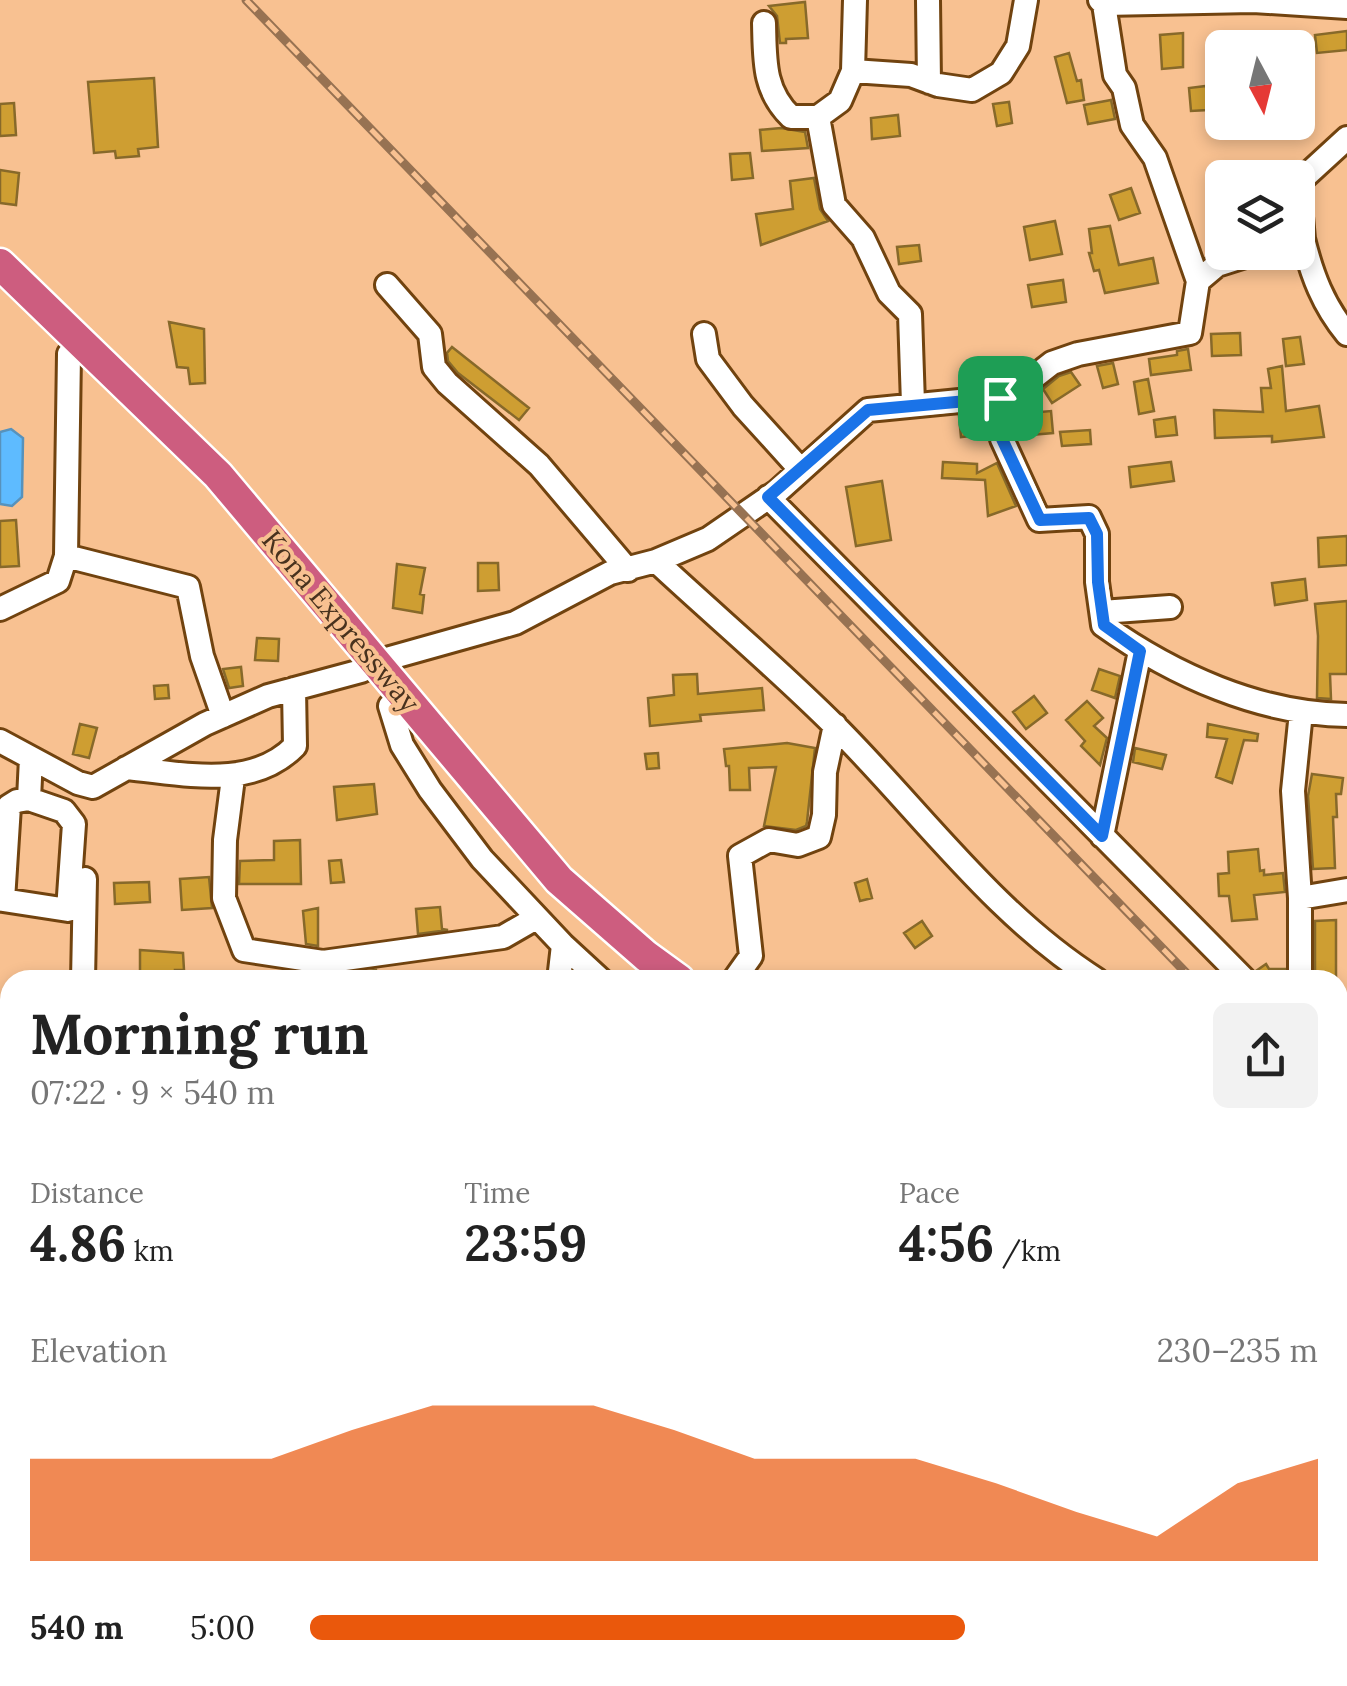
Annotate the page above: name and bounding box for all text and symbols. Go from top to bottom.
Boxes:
north arrow [1205,30,1315,140]
map controls [1205,30,1315,270]
button: layers [1205,160,1315,270]
pin [958,356,1043,441]
icon: arrive [973,371,1028,426]
street label: Kona Expressway [254,522,428,720]
text: Morning run [30,999,368,1069]
button: share [1213,1003,1318,1108]
text: 07:22 · 9 × 540 m [30,1072,275,1113]
text: Distance [30,1175,144,1211]
text: Time [464,1175,530,1211]
text: Pace [899,1175,960,1211]
text: 4.86 [30,1211,126,1275]
text: 23:59 [464,1211,587,1275]
text: 4:56 [899,1211,994,1275]
text: km [126,1233,174,1269]
text: /km [994,1233,1061,1269]
text: Elevation [30,1330,167,1371]
text: 230–235 m [1157,1330,1318,1371]
text: 540 m [30,1607,123,1648]
text: 5:00 [190,1607,255,1648]

